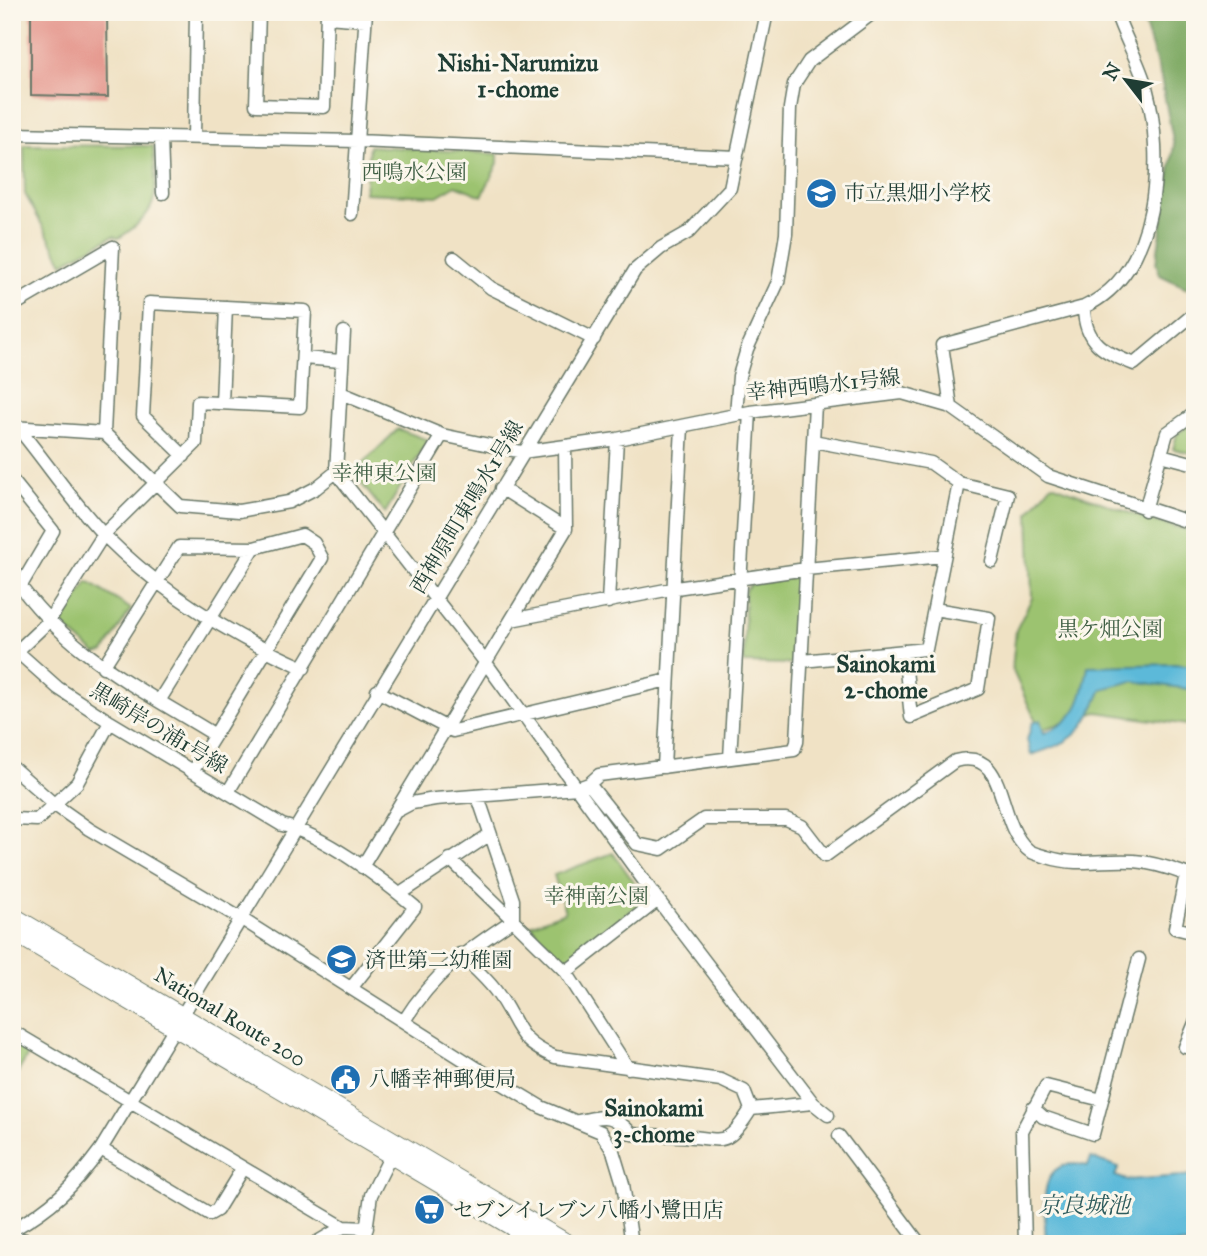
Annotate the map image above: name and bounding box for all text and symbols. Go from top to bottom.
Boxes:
north arrow [1092,46,1162,116]
district label: Nishi-Narumizu 1-chome [438,49,599,103]
text: N [1098,59,1126,84]
park label: 西鳴水公園 [362,159,467,185]
school or university icon: 市立黒畑小学校 [804,176,838,210]
place label: 市立黒畑小学校 [844,180,991,206]
street label: 幸神西鳴水1号線 [744,364,902,406]
street label: 西神原町東鳴水1号線 [405,416,529,598]
park label: 幸神東公園 [332,460,437,486]
park label: 黒ケ畑公園 [1058,616,1163,642]
district label: Sainokami 2-chome [836,650,936,704]
street label: 黒崎岸の浦1号線 [86,677,232,779]
park label: 幸神南公園 [544,883,649,909]
school or university icon: 済世第二幼稚園 [325,943,359,977]
place label: 済世第二幼稚園 [365,947,512,973]
street label: National Route 200 [149,961,311,1073]
public building icon: 八幡幸神郵便局 [329,1062,363,1096]
place label: 八幡幸神郵便局 [369,1066,516,1092]
district label: Sainokami 3-chome [604,1094,704,1149]
water label: 京良城池 [1038,1191,1133,1219]
supermarket icon: セブンイレブン八幡小鷺田店 [413,1193,447,1227]
place label: セブンイレブン八幡小鷺田店 [453,1197,723,1223]

